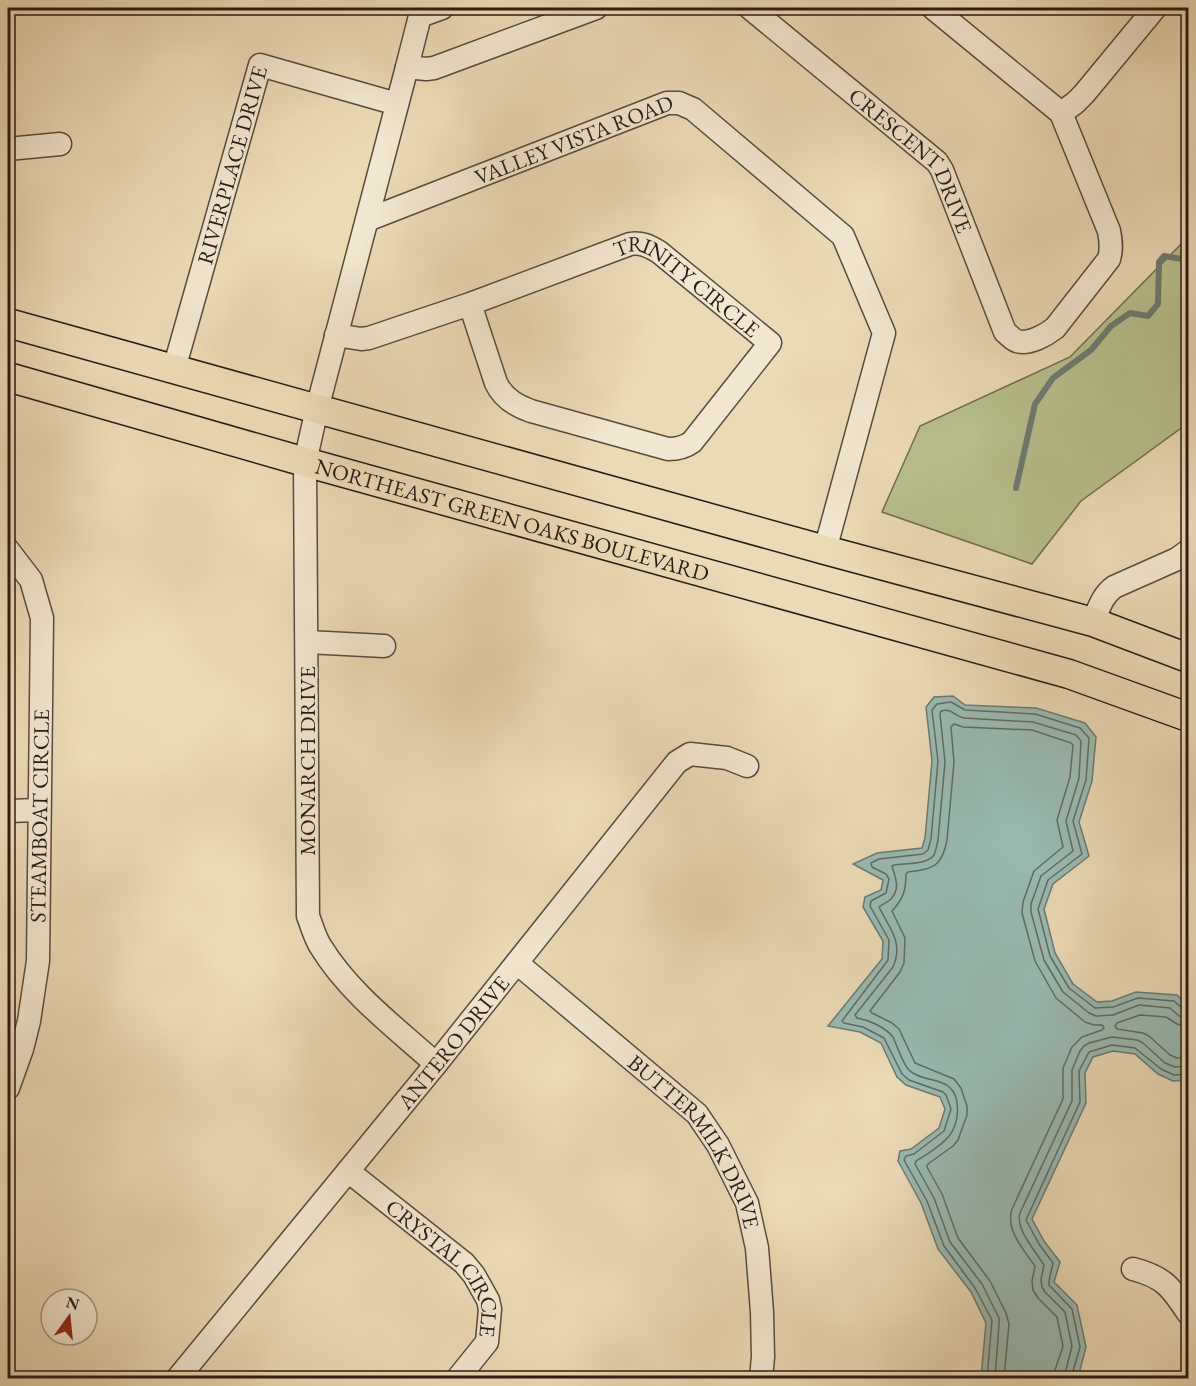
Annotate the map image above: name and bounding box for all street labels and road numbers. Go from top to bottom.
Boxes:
street label: RIVERPLACE DRIVE [190,63,274,268]
street label: CRESCENT DRIVE [843,81,979,237]
street label: VALLEY VISTA ROAD [470,88,678,192]
street label: TRINITY CIRCLE [609,229,766,344]
street label: NORTHEAST GREEN OAKS BOULEVARD [312,452,712,588]
street label: MONARCH DRIVE [293,666,322,856]
street label: STEAMBOAT CIRCLE [23,709,56,923]
street label: ANTERO DRIVE [390,970,516,1116]
street label: BUTTERMILK DRIVE [622,1048,766,1231]
street label: CRYSTAL CIRCLE [380,1192,504,1338]

